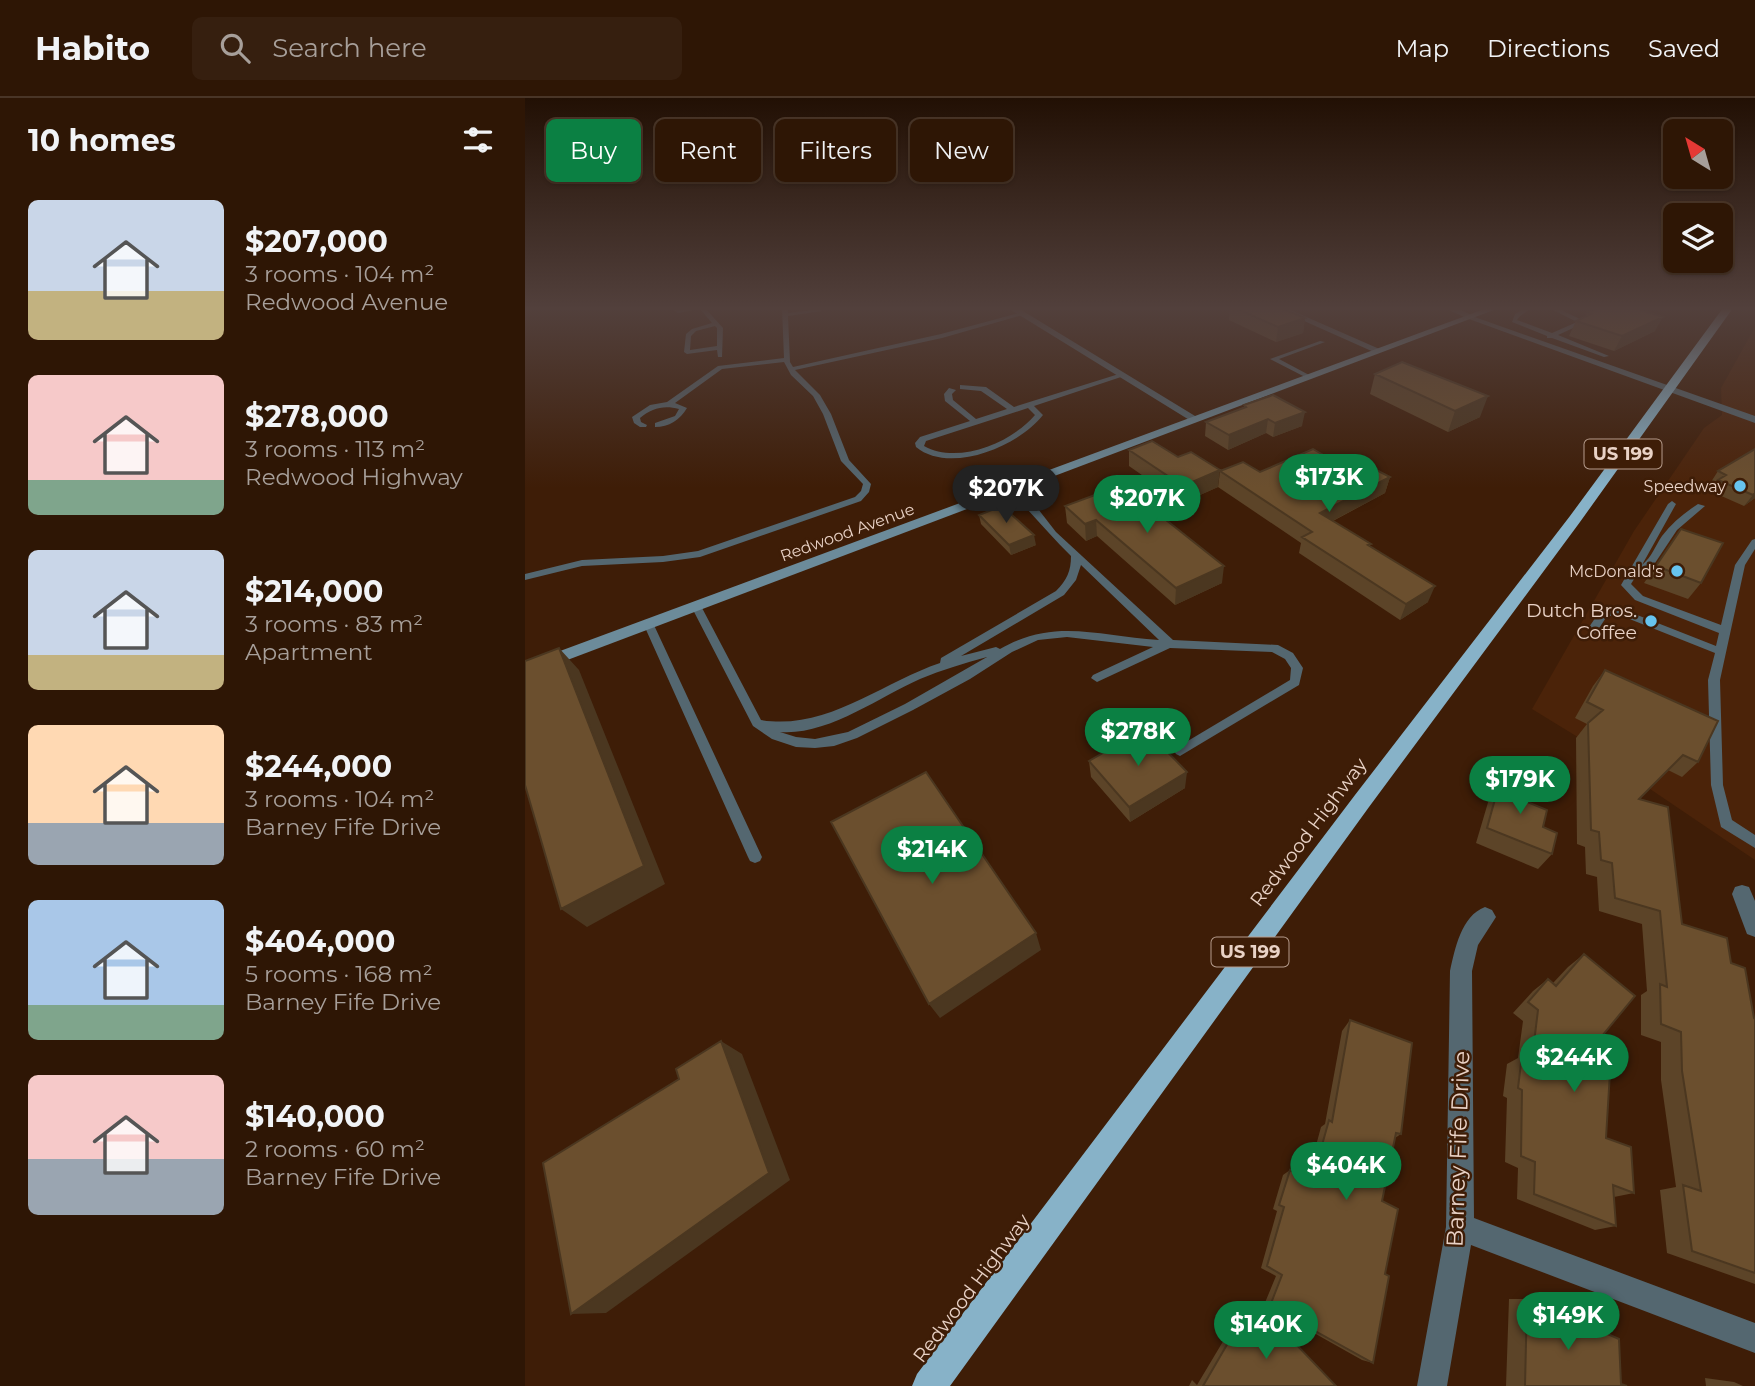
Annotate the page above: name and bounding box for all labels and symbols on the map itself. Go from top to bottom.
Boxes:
north arrow [1663,119,1733,189]
road number: US 199 [1585,440,1661,468]
pin: $173K [1280,454,1378,514]
pin: $207K [957,466,1055,525]
pin: $207K [1098,476,1196,535]
place label: Speedway [1644,477,1726,496]
marker: Speedway [1732,478,1748,494]
street label: Redwood Avenue [777,499,917,566]
place label: McDonald's [1569,562,1663,581]
marker: McDonald's [1669,563,1685,579]
place label: Dutch Bros. Coffee [1526,599,1637,644]
marker: Dutch Bros. Coffee [1643,613,1659,629]
pin: $278K [1089,708,1187,768]
street label: Redwood Highway [1245,753,1372,911]
pin: $179K [1471,756,1569,816]
pin: $214K [883,826,981,886]
road number: US 199 [1211,938,1289,966]
pin: $244K [1525,1034,1623,1094]
street label: Barney Fife Drive [1441,1050,1475,1248]
pin: $404K [1297,1142,1395,1202]
street label: Redwood Highway [908,1209,1035,1367]
pin: $149K [1519,1292,1617,1352]
pin: $140K [1217,1302,1315,1361]

